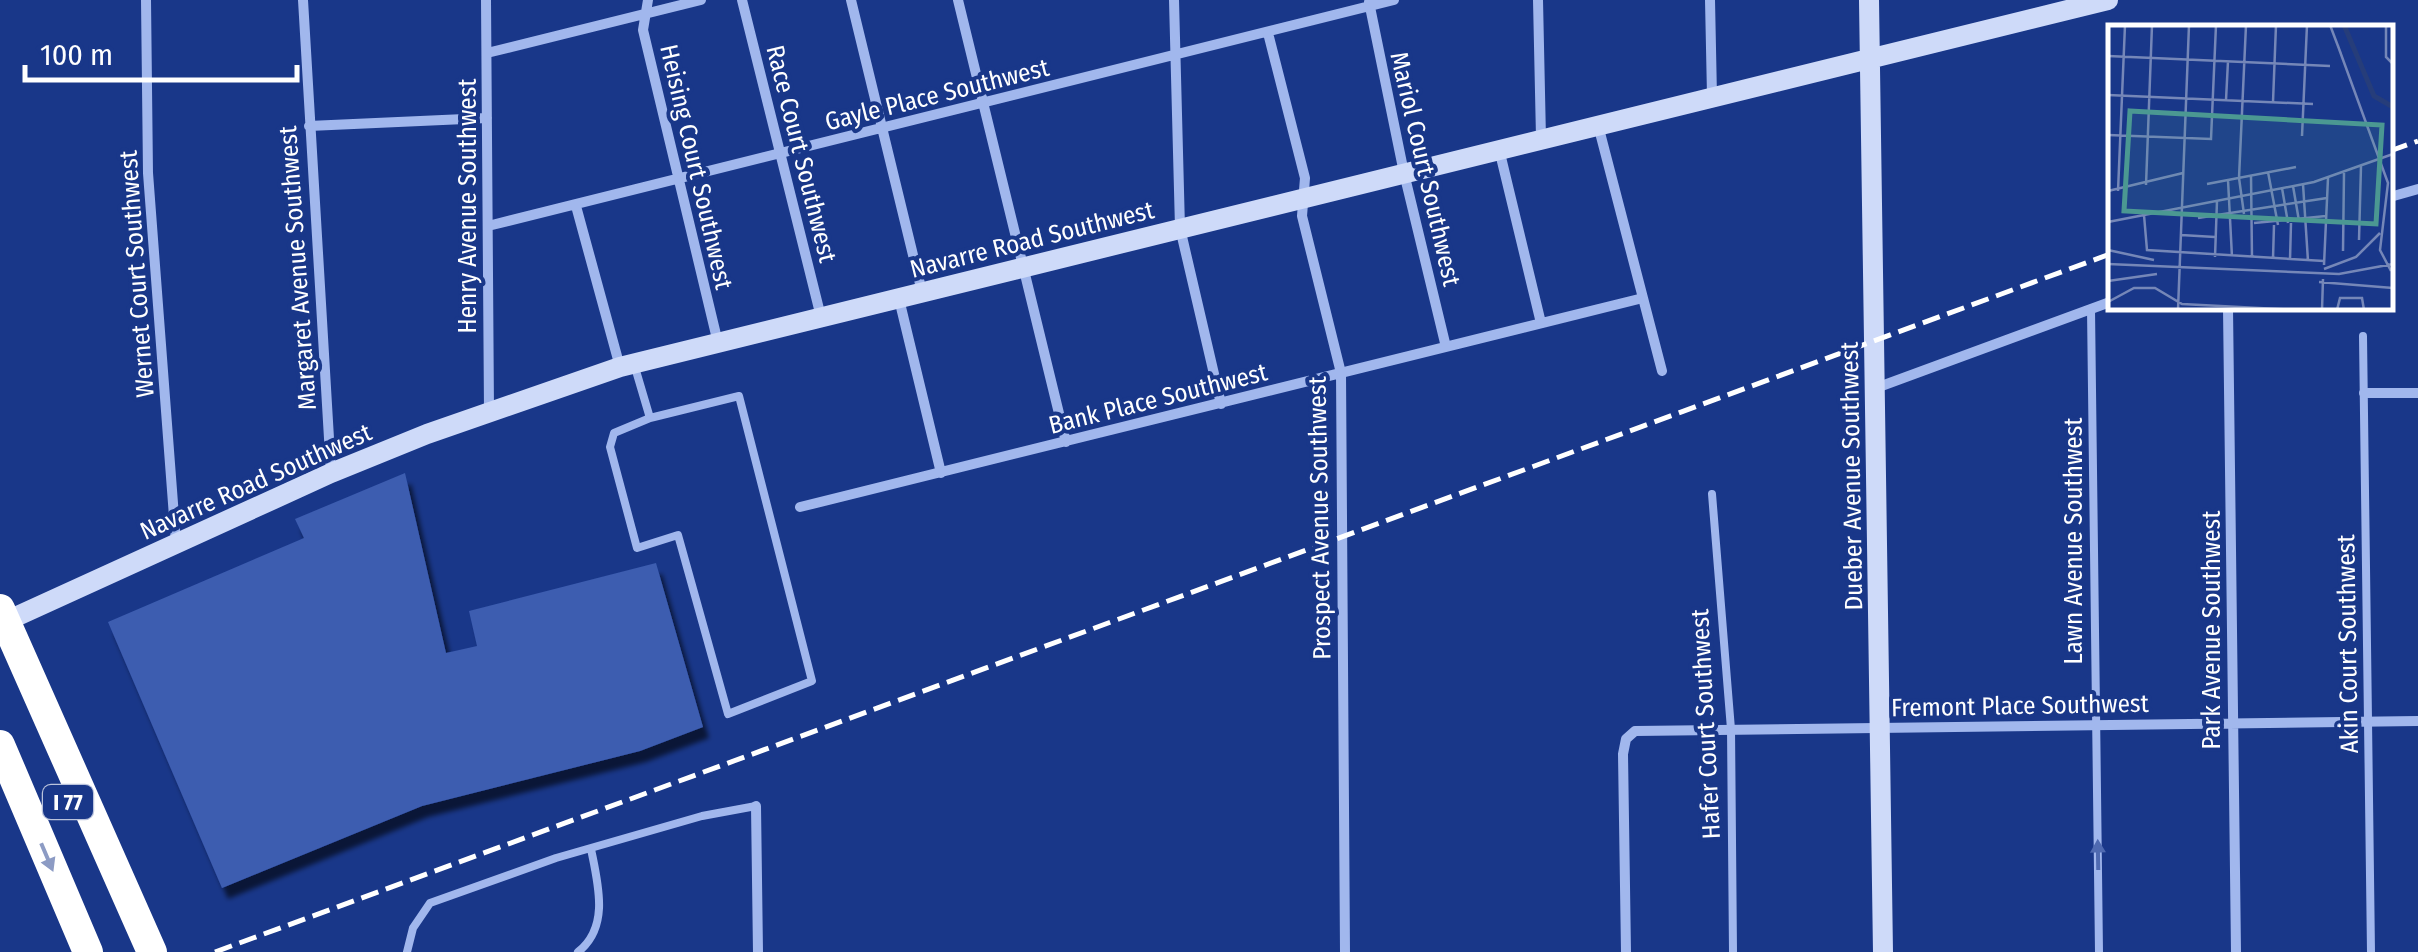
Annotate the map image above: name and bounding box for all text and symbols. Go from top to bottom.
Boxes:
scale bar [25,20,298,82]
inset map [2108,25,2393,310]
text: 100 m [40,37,113,73]
street label: Heising Court Southwest [653,42,739,293]
street label: Race Court Southwest [759,42,843,267]
street label: Mariol Court Southwest [1383,49,1467,290]
street label: Gayle Place Southwest [822,52,1053,137]
street label: Henry Avenue Southwest [453,78,483,333]
street label: Margaret Avenue Southwest [273,124,323,411]
street label: Wernet Court Southwest [113,149,161,399]
street label: Navarre Road Southwest [907,195,1158,285]
street label: Dueber Avenue Southwest [1835,341,1869,611]
street label: Bank Place Southwest [1046,357,1271,441]
street label: Prospect Avenue Southwest [1303,375,1337,660]
street label: Navarre Road Southwest [136,417,377,547]
street label: Lawn Avenue Southwest [2059,417,2089,665]
street label: Park Avenue Southwest [2197,510,2227,749]
street label: Akin Court Southwest [2331,533,2365,754]
street label: Hafer Court Southwest [1685,607,1727,840]
street label: Fremont Place Southwest [1891,689,2150,723]
road number: I 77 [43,785,93,819]
one-way arrow [2090,838,2106,870]
one-way arrow [39,842,55,872]

